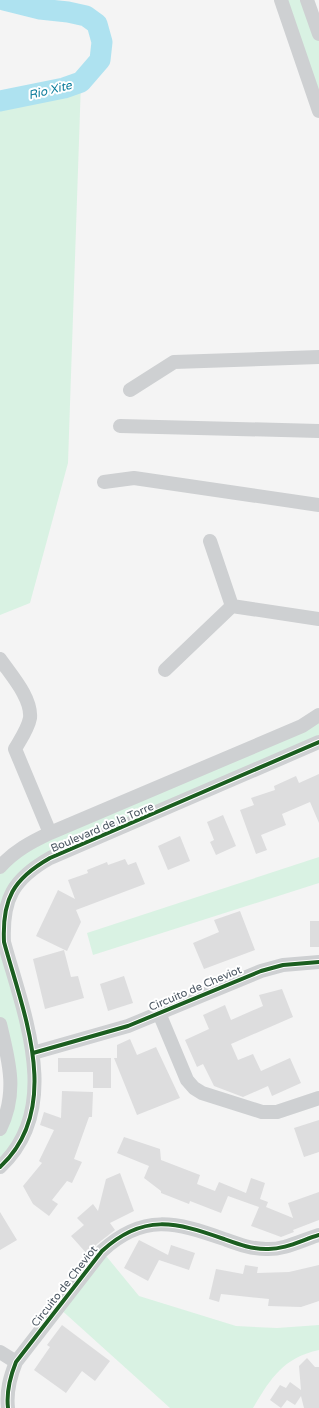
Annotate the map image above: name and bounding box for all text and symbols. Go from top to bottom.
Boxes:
water label: Rio Xite [27,78,74,102]
street label: Boulevard de la Torre [49,800,156,855]
street label: Circuito de Cheviot [147,963,243,1014]
street label: Circuito de Cheviot [29,1243,100,1329]

